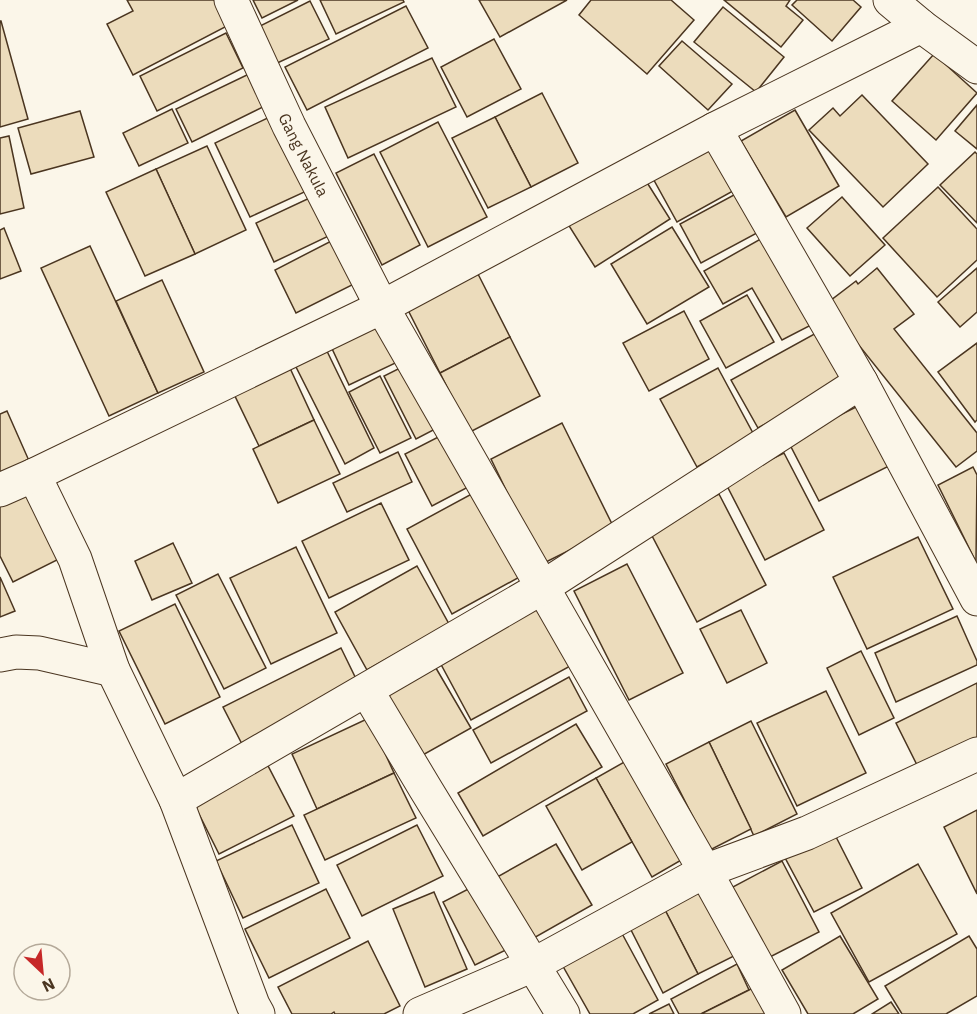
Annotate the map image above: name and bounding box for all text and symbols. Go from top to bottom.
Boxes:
street label: Gang Nakula [274,110,334,200]
north arrow [12,942,72,1002]
text: N [39,974,58,997]

